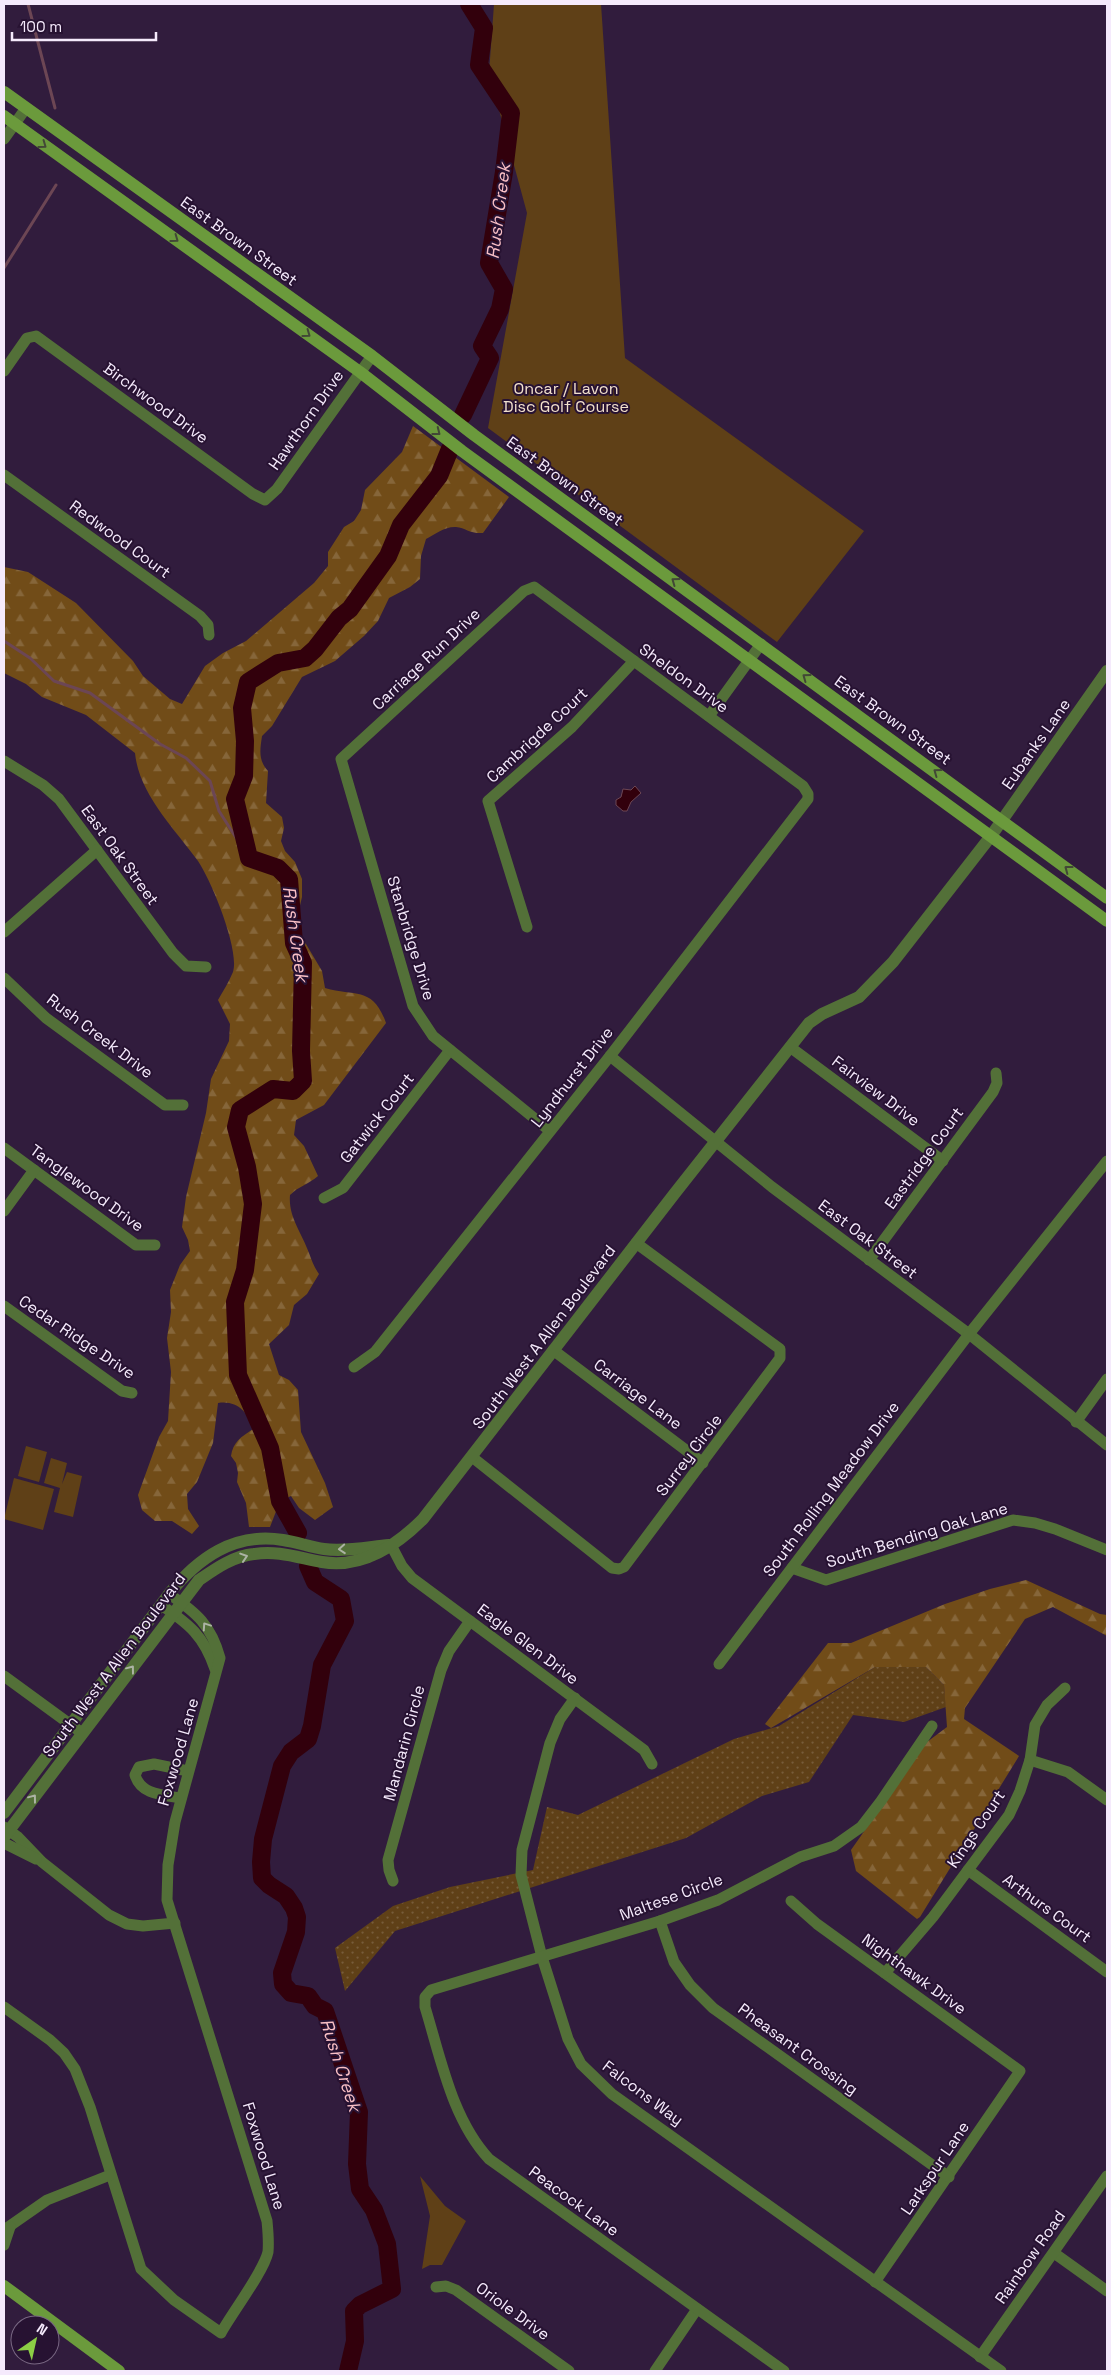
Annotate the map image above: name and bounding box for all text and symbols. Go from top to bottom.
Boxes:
scale bar [12,10,156,42]
text: 100 m [20,17,62,36]
one-way arrow [37,139,47,148]
water label: Rush Creek [481,159,516,260]
street label: East Brown Street [176,191,302,291]
one-way arrow [170,233,179,243]
one-way arrow [302,328,311,337]
street label: Birchwood Drive [99,358,213,448]
street label: Hawthorn Drive [264,366,348,474]
park label: Oncar / Lavon Disc Golf Course [503,378,629,417]
one-way arrow [431,426,441,435]
street label: East Brown Street [502,431,628,531]
street label: Redwood Court [65,495,175,583]
one-way arrow [671,578,680,587]
street label: Carriage Run Drive [367,603,485,715]
street label: Sheldon Drive [635,639,733,717]
street label: East Brown Street [830,670,956,770]
one-way arrow [803,674,812,682]
street label: Cambrigde Court [482,683,592,787]
street label: Eubanks Lane [997,694,1075,794]
one-way arrow [933,769,943,778]
street label: East Oak Street [76,801,164,909]
one-way arrow [1065,866,1074,874]
street label: Stanbridge Drive [382,873,440,1003]
water label: Rush Creek [278,885,314,986]
street label: Rush Creek Drive [42,989,158,1083]
street label: Lyndhurst Drive [526,1022,618,1132]
street label: Fairview Drive [828,1051,924,1131]
street label: Gatwick Court [335,1069,419,1167]
street label: Eastridge Court [880,1103,968,1213]
street label: Tanglewood Drive [26,1140,148,1236]
street label: East Oak Street [814,1195,922,1283]
street label: South West A Allen Boulevard [468,1241,620,1433]
street label: Cedar Ridge Drive [15,1290,139,1384]
street label: Carriage Lane [590,1354,686,1434]
street label: South Rolling Meadow Drive [758,1397,904,1581]
street label: Surrey Circle [651,1410,727,1500]
street label: South Bending Oak Lane [824,1497,1010,1573]
one-way arrow [338,1543,346,1554]
one-way arrow [239,1552,247,1562]
street label: South West A Allen Boulevard [38,1569,190,1761]
street label: Eagle Glen Drive [473,1599,583,1689]
one-way arrow [203,1622,212,1631]
one-way arrow [125,1666,133,1675]
street label: Mandarin Circle [378,1683,430,1803]
street label: Foxwood Lane [153,1696,203,1808]
street label: Kings Court [942,1786,1010,1872]
one-way arrow [27,1794,36,1804]
street label: Maltese Circle [616,1869,726,1925]
street label: Arthurs Court [998,1869,1096,1947]
street label: Nighthawk Drive [857,1929,971,2019]
street label: Pheasant Crossing [734,1998,862,2100]
water label: Rush Creek [315,2016,368,2117]
street label: Falcons Way [598,2056,688,2130]
street label: Foxwood Lane [238,2100,290,2212]
street label: Larkspur Lane [896,2117,974,2219]
street label: Peacock Lane [525,2161,623,2241]
street label: Rainbow Road [990,2206,1070,2308]
street label: Oriole Drive [472,2277,554,2345]
north arrow [10,2315,60,2365]
text: N [33,2319,51,2339]

